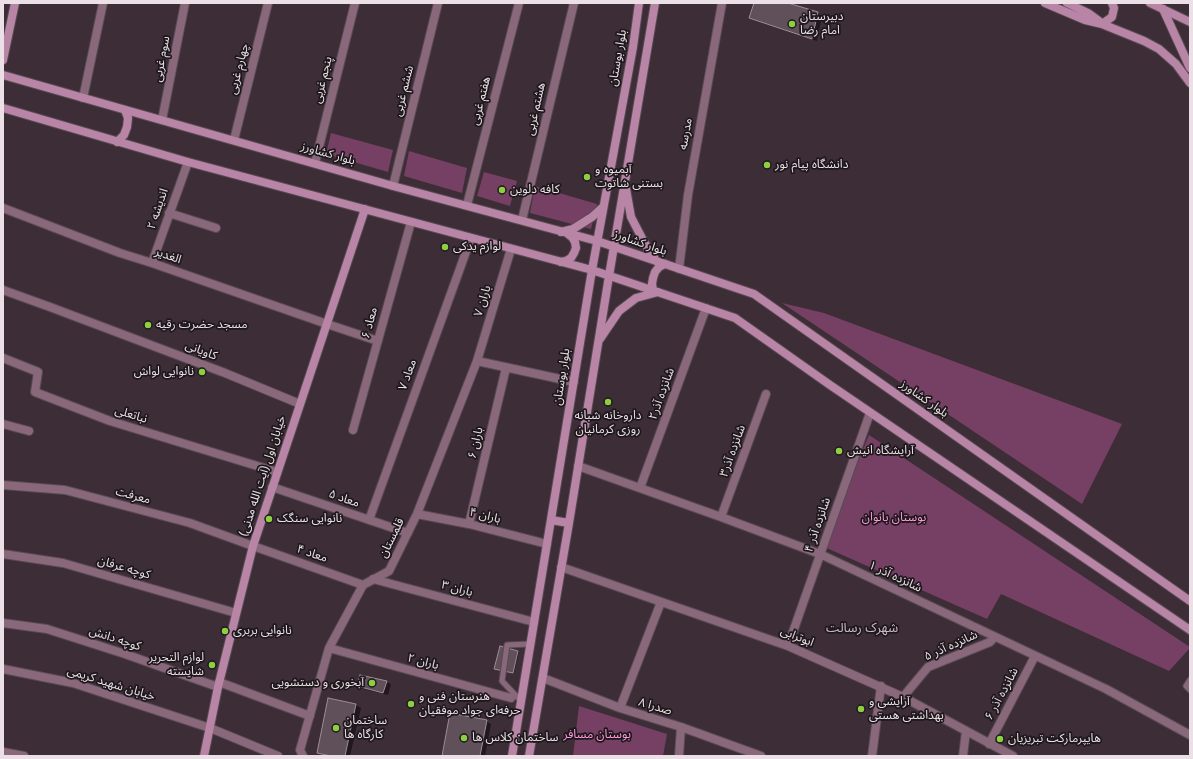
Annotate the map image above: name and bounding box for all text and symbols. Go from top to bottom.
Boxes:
place label: دبیرستان امام رضا [800,10,843,38]
marker: دبیرستان امام رضا [787,19,797,29]
street label: بلوار بوستان [606,29,630,87]
street label: سوم غربی [150,35,174,83]
street label: چهارم غربی [226,42,252,96]
street label: پنجم غربی [310,55,336,105]
street label: ششم غربی [391,64,417,118]
street label: هفتم غربی [468,75,494,127]
street label: هشتم غربی [523,81,549,137]
street label: مدرسه [676,117,696,151]
street label: بلوار کشاورز [299,139,357,169]
place label: دانشگاه پیام نور [775,158,848,172]
marker: دانشگاه پیام نور [762,160,772,170]
place label: آبمیوه و بستنی شاتوت [595,163,663,191]
marker: آبمیوه و بستنی شاتوت [582,172,592,182]
place label: کافه دلوین [510,183,560,197]
marker: کافه دلوین [497,185,507,195]
street label: اندیشه ۲ [144,187,172,231]
street label: بلوار کشاورز [611,227,669,259]
place label: لوازم یدکی [453,240,501,254]
marker: لوازم یدکی [440,242,450,252]
street label: الغدیر [153,245,183,267]
street label: باران ۷ [471,284,495,318]
street label: معاد ۶ [359,306,381,340]
place label: مسجد حضرت رقیه [156,318,248,332]
marker: مسجد حضرت رقیه [143,320,153,330]
street label: کاویانی [183,338,219,364]
street label: بلوار بوستان [550,348,574,406]
street label: معاد ۷ [396,358,420,392]
place label: نانوایی لواش [134,365,194,379]
street label: شانزده آذر۲ [646,366,678,422]
marker: نانوایی لواش [197,367,207,377]
street label: بلوار کشاورز [897,377,951,421]
marker: داروخانه شبانه روزی کرمانیان [603,397,613,407]
street label: نباتعلی [113,403,149,427]
place label: داروخانه شبانه روزی کرمانیان [574,409,642,437]
street label: خیابان اول (آیت الله مدنی) [237,414,289,538]
street label: شانزده آذر۳ [717,423,749,479]
street label: باران ۶ [465,426,487,460]
place label: آرایشگاه انیش [847,444,914,458]
marker: آرایشگاه انیش [834,446,844,456]
street label: معرفت [114,484,152,508]
street label: معاد ۵ [327,487,361,511]
street label: شانزده آذر ۴ [802,496,834,554]
street label: باران ۴ [468,505,502,527]
park label: بوستان بانوان [862,511,926,525]
place label: نانوایی سنگک [277,512,342,526]
marker: نانوایی سنگک [264,514,274,524]
street label: قلمستان [376,516,408,560]
street label: معاد ۴ [295,542,329,566]
street label: کوچه عرفان [96,554,152,582]
street label: شانزده آذر ۱ [866,558,924,596]
street label: باران ۳ [440,578,474,600]
district label: شهرک رسالت [826,621,898,637]
street label: کوچه دانش [87,624,143,654]
place label: نانوایی بربری [233,624,292,638]
street label: ابوترابی [778,624,816,650]
marker: نانوایی بربری [220,626,230,636]
street label: شانزده آذر ۵ [922,628,980,664]
place label: لوازم التحریر شایسته [149,651,204,679]
street label: باران ۲ [406,651,440,673]
marker: لوازم التحریر شایسته [207,660,217,670]
street label: خیابان شهید کریمی [65,664,157,704]
street label: شانزده آذر ۶ [982,665,1022,723]
place label: آبخوری و دستشویی [272,676,364,690]
marker: آبخوری و دستشویی [367,678,377,688]
place label: هنرستان فنی و حرفه‌ای جواد موفقیان [419,690,521,718]
street label: صدرا ۸ [637,695,673,719]
place label: آرایشی و بهداشتی هستی [869,695,944,723]
marker: هنرستان فنی و حرفه‌ای جواد موفقیان [406,699,416,709]
marker: آرایشی و بهداشتی هستی [856,704,866,714]
place label: ساختمان کارگاه ها [344,714,387,742]
marker: ساختمان کارگاه ها [331,723,341,733]
park label: بوستان مسافر [563,728,631,742]
place label: ساختمان کلاس ها [472,731,558,745]
place label: هایپرمارکت تبریزیان [1008,732,1101,746]
marker: ساختمان کلاس ها [459,733,469,743]
marker: هایپرمارکت تبریزیان [995,734,1005,744]

